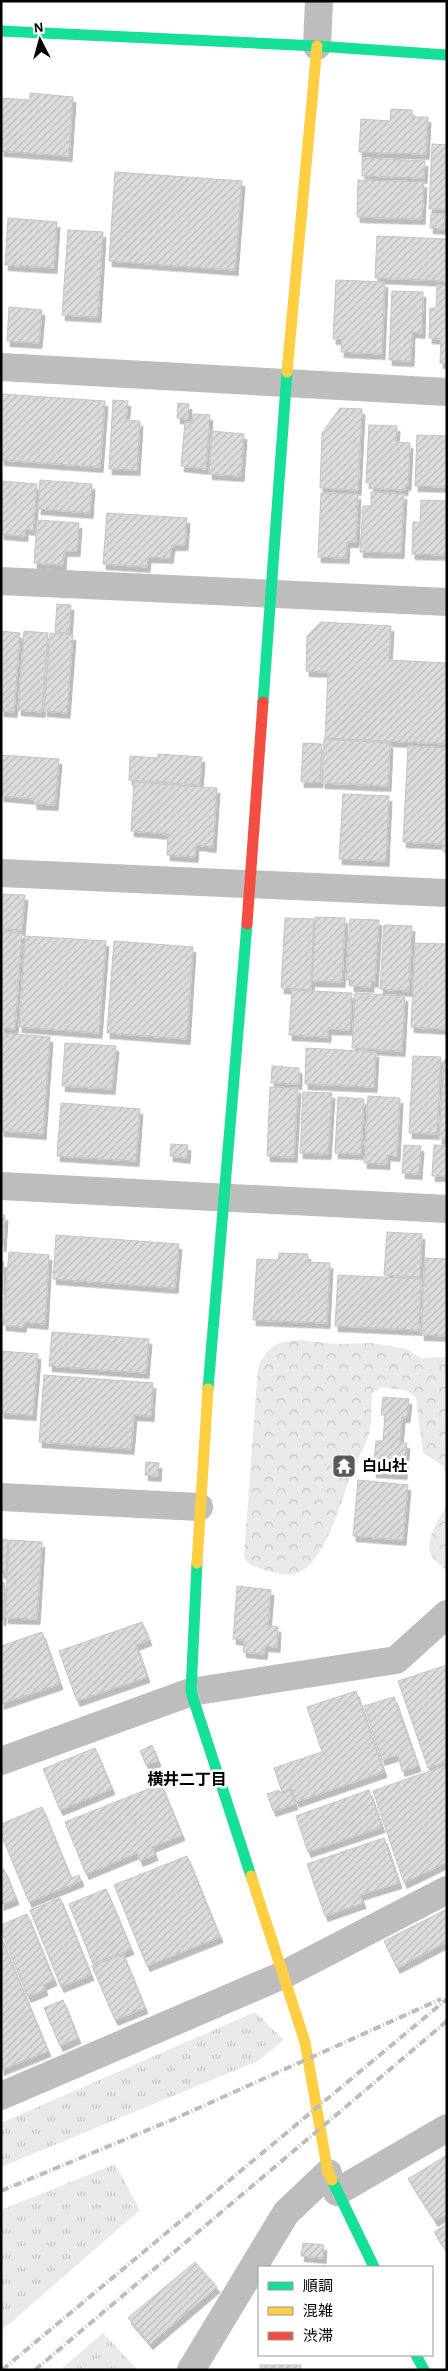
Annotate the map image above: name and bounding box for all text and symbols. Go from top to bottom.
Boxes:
north arrow [15,15,65,65]
text: N [33,21,44,36]
temple icon: 白山社 [331,1453,357,1479]
place label: 白山社 [362,1457,407,1474]
district label: 横井二丁目 [147,1770,227,1788]
legend [258,2266,433,2356]
text: 順調 [303,2279,333,2294]
text: 混雑 [303,2303,333,2319]
text: 渋滞 [303,2328,333,2344]

